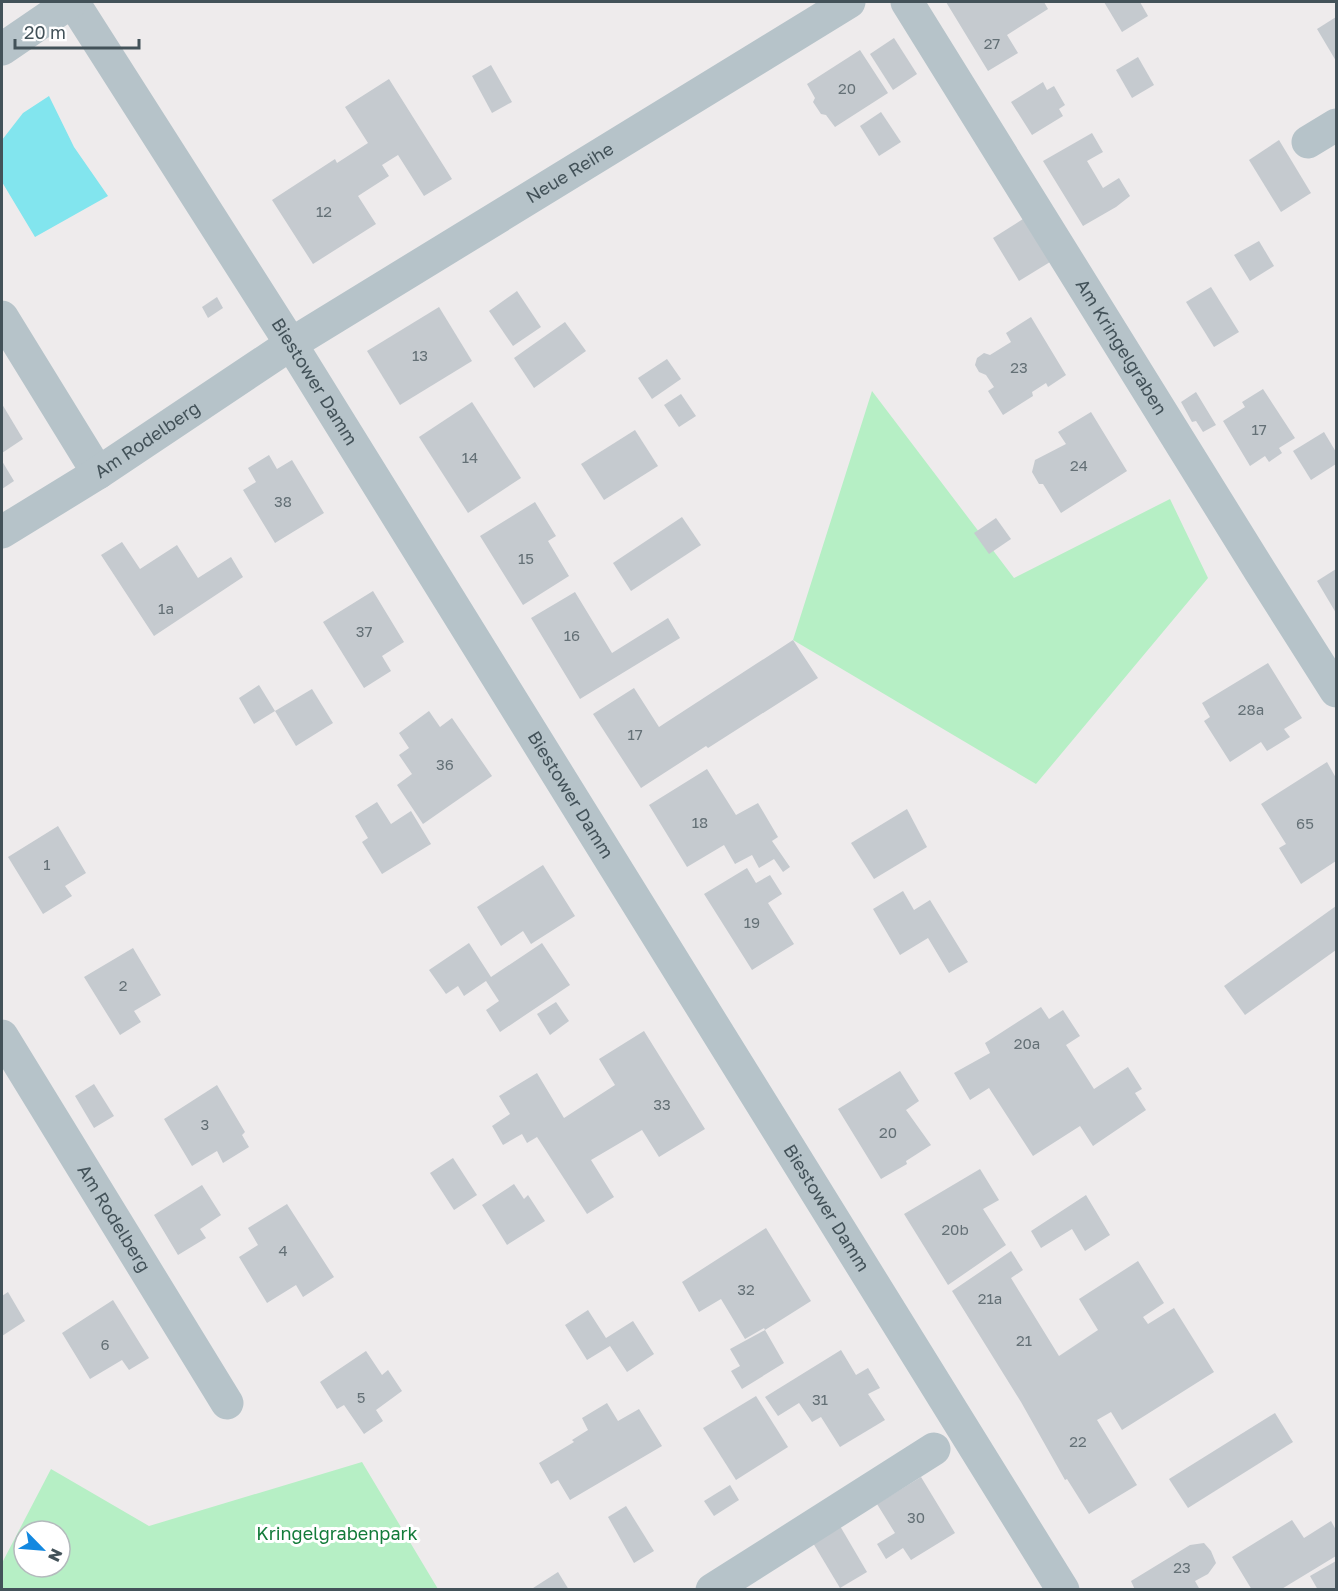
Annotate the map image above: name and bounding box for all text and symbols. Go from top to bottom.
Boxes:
scale bar [15,12,140,50]
text: 20 m [24,21,66,43]
house number: 27 [984,34,1000,52]
house number: 20 [838,79,856,97]
street label: Neue Reihe [522,137,617,207]
house number: 12 [316,202,332,220]
street label: Am Kringelgraben [1071,275,1172,418]
street label: Biestower Damm [267,314,363,449]
house number: 13 [412,346,428,364]
house number: 23 [1010,358,1028,376]
street label: Am Rodelberg [90,396,204,482]
house number: 17 [1251,420,1267,438]
house number: 14 [462,448,478,466]
house number: 24 [1070,456,1088,474]
house number: 38 [274,492,292,510]
house number: 15 [518,549,534,567]
house number: 1a [158,599,174,617]
house number: 37 [356,622,372,640]
house number: 16 [564,626,580,644]
house number: 28a [1238,700,1264,718]
house number: 17 [627,725,643,743]
street label: Biestower Damm [523,727,619,862]
house number: 36 [436,755,454,773]
house number: 18 [692,813,708,831]
house number: 65 [1296,814,1314,832]
house number: 1 [43,855,51,873]
house number: 19 [744,913,760,931]
house number: 2 [119,976,127,994]
house number: 20a [1014,1034,1040,1052]
house number: 33 [653,1095,671,1113]
house number: 3 [201,1115,209,1133]
house number: 20 [879,1123,897,1141]
street label: Biestower Damm [779,1140,875,1275]
street label: Am Rodelberg [73,1160,156,1276]
house number: 20b [941,1220,969,1238]
house number: 4 [278,1241,288,1259]
house number: 32 [737,1280,755,1298]
house number: 21a [978,1289,1002,1307]
house number: 21 [1016,1331,1032,1349]
house number: 6 [100,1335,110,1353]
house number: 5 [357,1388,365,1406]
house number: 31 [812,1390,828,1408]
house number: 22 [1069,1432,1087,1450]
house number: 30 [907,1508,925,1526]
north arrow [12,1519,72,1579]
park label: Kringelgrabenpark [256,1522,418,1544]
text: N [44,1546,67,1565]
house number: 23 [1173,1558,1191,1576]

